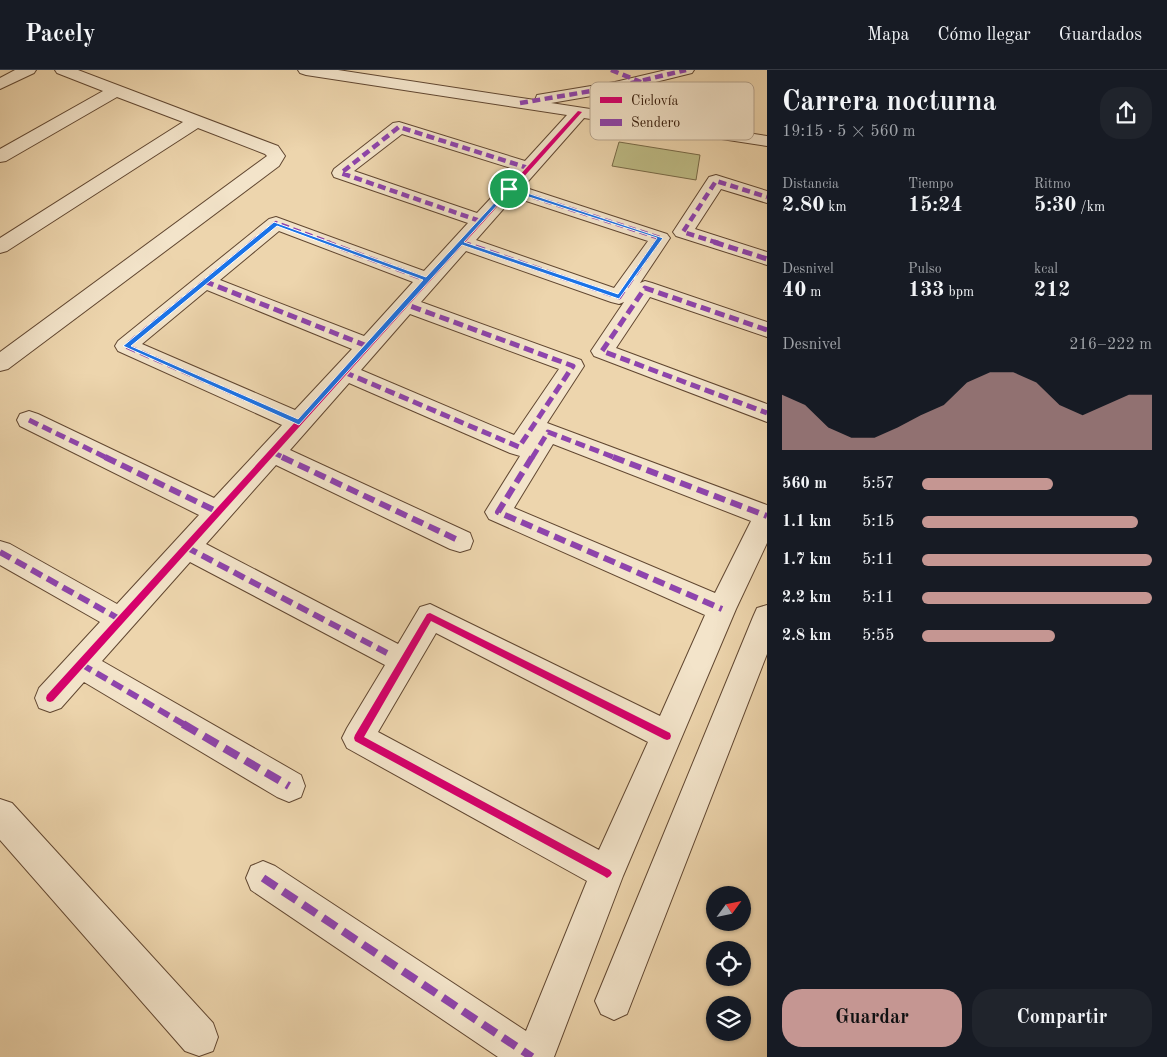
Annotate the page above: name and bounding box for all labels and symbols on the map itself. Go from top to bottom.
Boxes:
legend [590,82,754,140]
text: Ciclovía [631,94,679,108]
text: Sendero [631,116,680,130]
pin [488,168,530,210]
north arrow [706,886,751,931]

